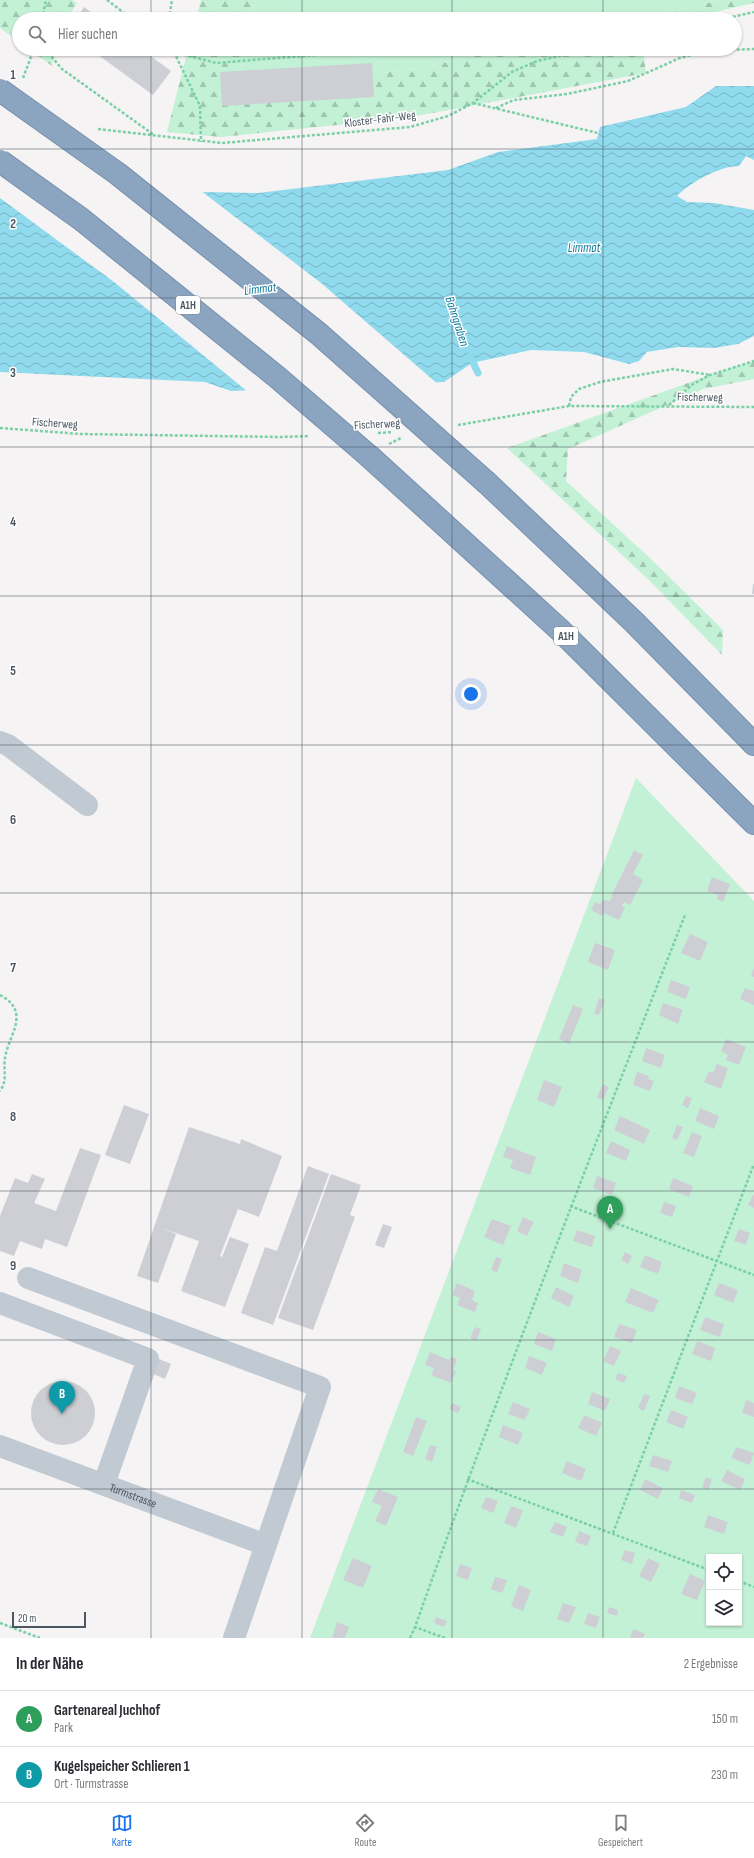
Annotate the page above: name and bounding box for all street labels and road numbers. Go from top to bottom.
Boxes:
street label: Kloster-Fahr-Weg [343,108,417,131]
road number: A1H [176,296,200,314]
street label: Fischerweg [677,390,723,405]
street label: Fischerweg [32,414,79,433]
street label: Fischerweg [354,416,401,433]
road number: A1H [554,627,578,645]
street label: Turmstrasse [107,1480,159,1512]

